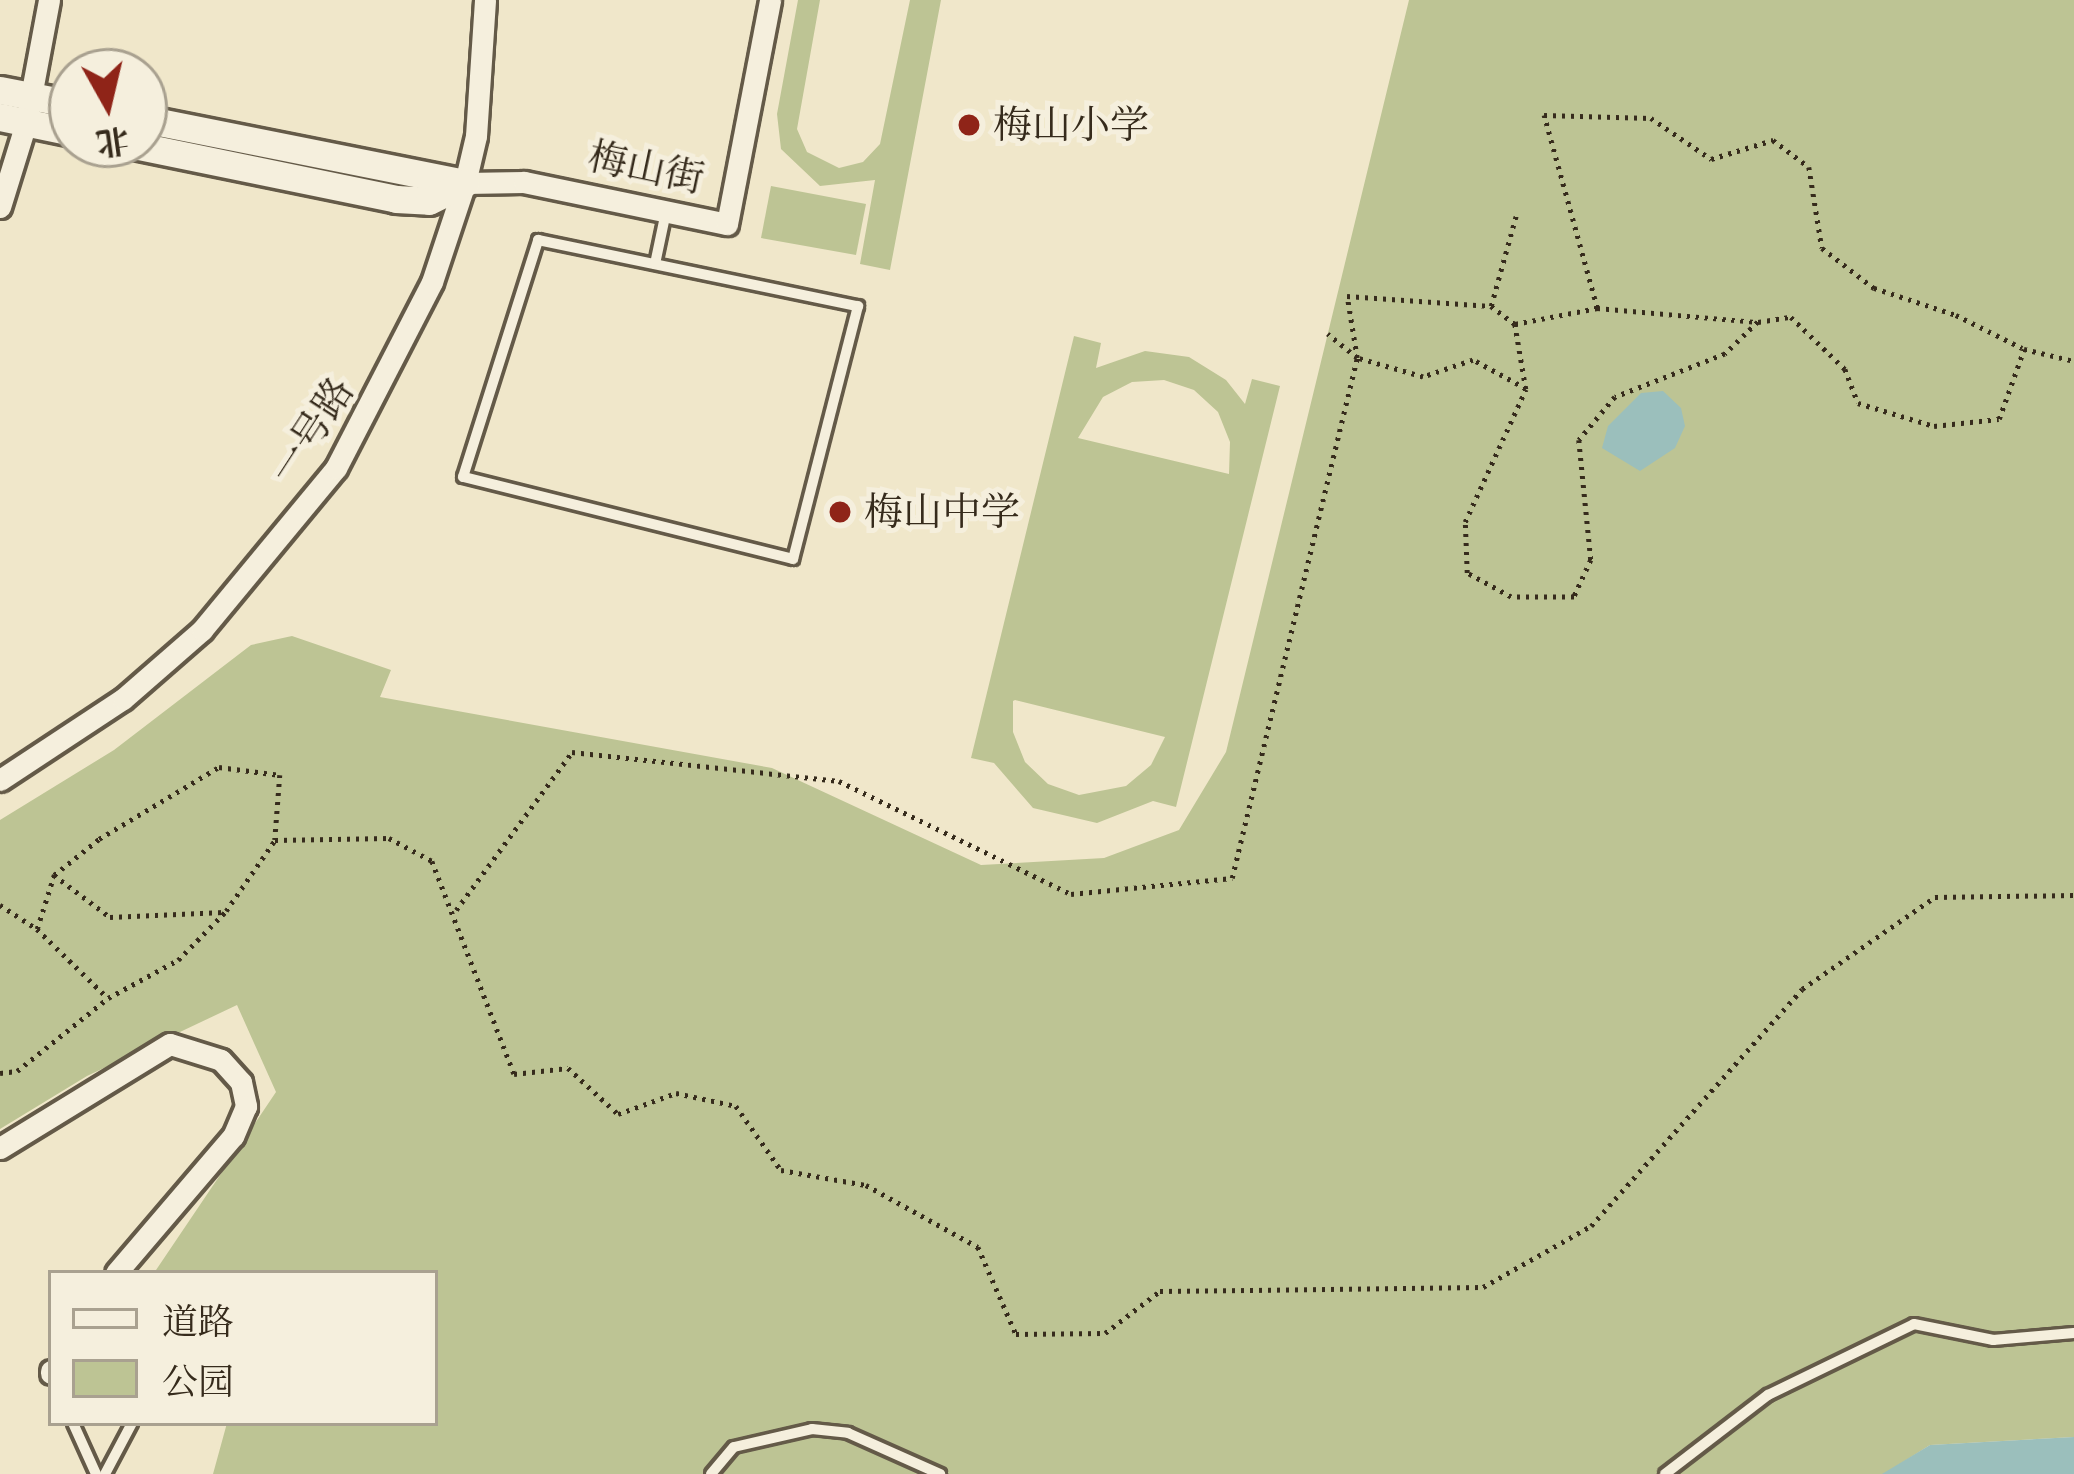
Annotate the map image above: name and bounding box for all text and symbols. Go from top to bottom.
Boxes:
north arrow [48,48,168,168]
place label: 梅山小学 [993,102,1149,148]
marker: 梅山小学 [956,112,982,138]
text: 北 [94,120,132,163]
street label: 梅山街 [584,133,708,203]
street label: 一号路 [261,369,363,493]
place label: 梅山中学 [864,489,1020,535]
marker: 梅山中学 [827,499,853,525]
legend [48,1270,438,1426]
text: 道路 [162,1301,234,1343]
text: 公园 [162,1361,234,1403]

